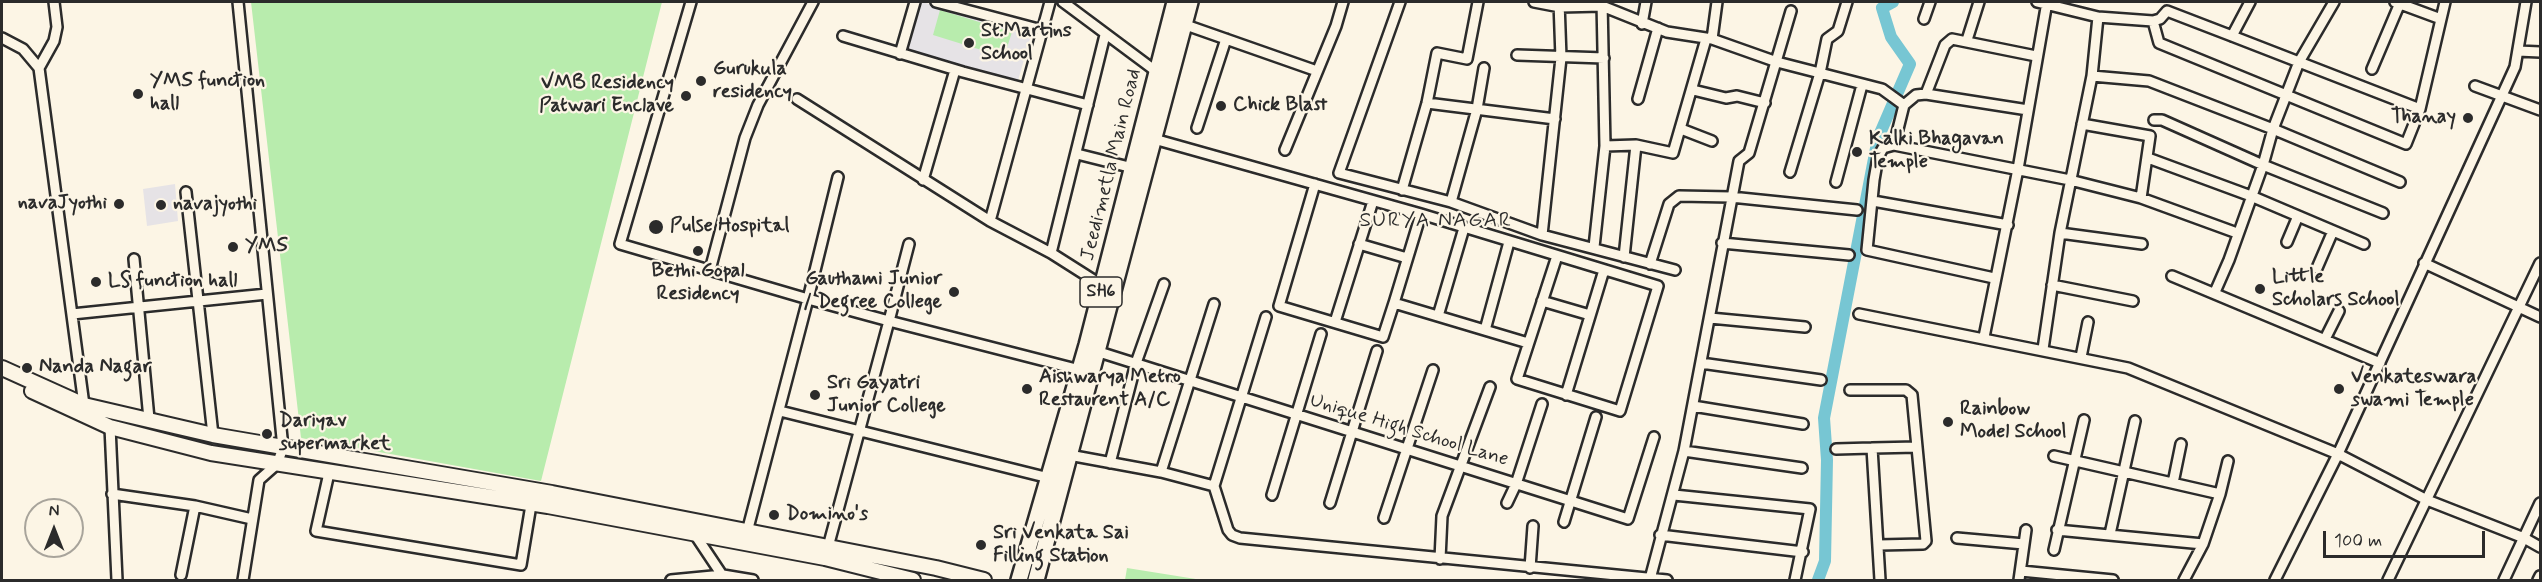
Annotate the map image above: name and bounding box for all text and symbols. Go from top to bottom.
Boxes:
place label: St.Martins School [981,20,1072,67]
marker: St.Martins School [962,36,976,50]
place label: Gurukula residency [713,58,792,105]
street label: Jeedimetla Main Road [1077,67,1147,263]
place label: YMS function hall [150,70,265,117]
place label: VMB Residency Patwari Enclave [539,72,674,119]
marker: Gurukula residency [694,74,708,88]
marker: YMS function hall [131,87,145,101]
marker: VMB Residency Patwari Enclave [679,89,693,103]
place label: Chick Blast [1233,94,1327,118]
marker: Chick Blast [1214,99,1228,113]
place label: Thanay [2391,106,2456,130]
marker: Thanay [2461,111,2475,125]
place label: Kalki Bhagavan Temple [1869,128,2004,175]
marker: Kalki Bhagavan Temple [1850,145,1864,159]
place label: navaJyothi [18,192,107,216]
place label: navajyothi [173,193,257,217]
marker: navaJyothi [112,197,126,211]
marker: navajyothi [154,198,168,212]
district label: SURYA NAGAR [1360,209,1512,235]
place label: Pulse Hospital [670,215,789,239]
marker: Pulse Hospital [647,218,665,236]
place label: YMS [245,235,288,259]
marker: YMS [226,240,240,254]
marker: Bethi Gopal Residency [691,244,705,258]
place label: Bethi Gopal Residency [652,260,744,307]
place label: Little Scholars School [2272,266,2399,313]
place label: Gauthami Junior / Degree College [803,268,942,315]
place label: LS function hall [108,270,237,294]
marker: LS function hall [89,275,103,289]
road number: SH6 [1080,277,1122,307]
marker: Little Scholars School [2253,282,2267,296]
marker: Gauthami Junior / Degree College [947,285,961,299]
place label: Nanda Nagar [39,356,152,380]
marker: Nanda Nagar [20,361,34,375]
place label: Aishwarya Metro Restaurent A/C [1039,366,1181,413]
place label: Venkateswara swami Temple [2351,366,2476,413]
place label: Sri Gayatri Junior College [827,372,946,419]
marker: Aishwarya Metro Restaurent A/C [1020,382,1034,396]
marker: Venkateswara swami Temple [2332,382,2346,396]
marker: Sri Gayatri Junior College [808,388,822,402]
street label: Unique High School Lane [1307,389,1511,473]
place label: Rainbow Model School [1960,398,2066,445]
place label: Dariyav supermarket [279,410,391,457]
marker: Rainbow Model School [1941,415,1955,429]
marker: Dariyav supermarket [260,427,274,441]
north arrow [24,498,84,558]
text: N [49,501,59,522]
place label: Domino's [786,503,868,527]
marker: Domino's [767,508,781,522]
scale bar [2326,519,2488,557]
place label: Sri Venkata Sai Filling Station [993,522,1129,569]
text: 100 m [2334,529,2382,553]
marker: Sri Venkata Sai Filling Station [974,538,988,552]

